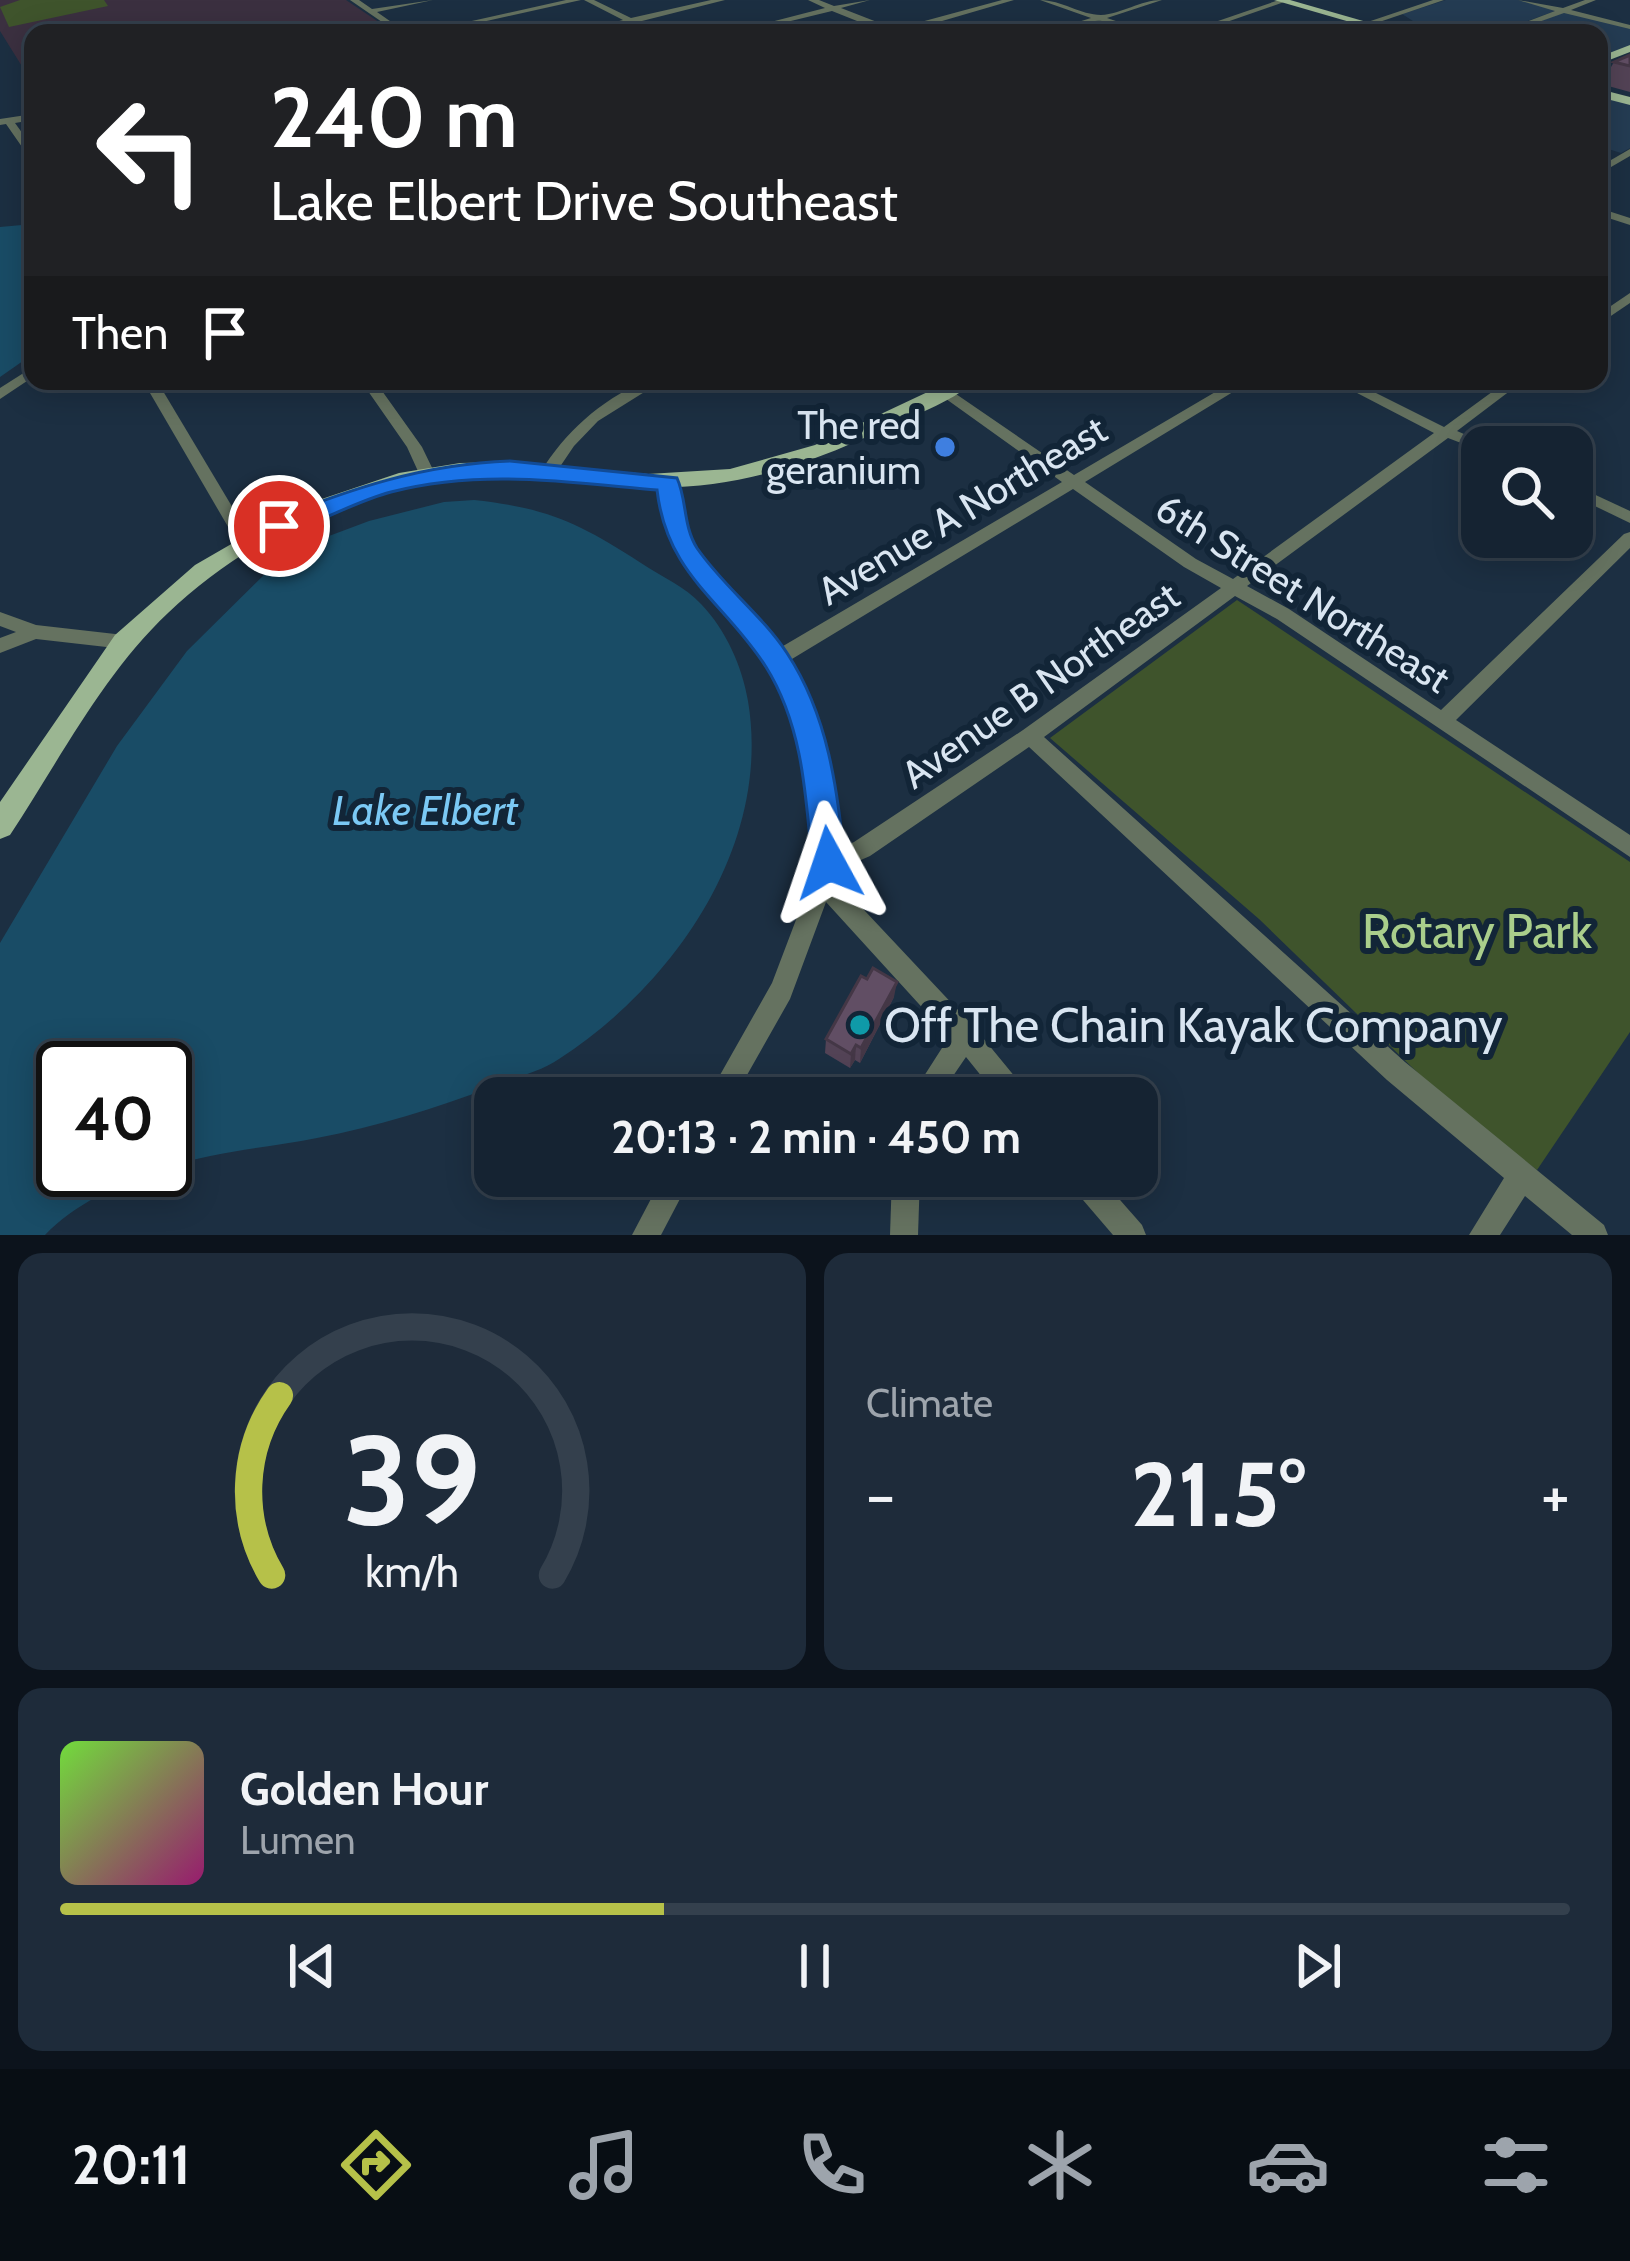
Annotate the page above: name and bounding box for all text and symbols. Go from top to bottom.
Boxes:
text: 240 m [270,66,518,168]
icon: left [72,72,228,228]
text: Lake Elbert Drive Southeast [270,168,898,234]
icon: arrive [192,300,258,366]
text: Then [72,306,168,360]
place label: The red geranium [766,401,921,494]
street label: Avenue A Northeast [809,405,1115,615]
map controls [1461,426,1593,558]
button: search [1461,426,1593,558]
marker: The red geranium [932,434,958,460]
pin [228,475,330,577]
street label: 6th Street Northeast [1147,483,1459,703]
icon: arrive [246,493,312,559]
street label: Avenue B Northeast [892,571,1188,799]
water label: Lake Elbert [332,784,519,836]
position arrow [766,800,892,926]
park label: Rotary Park [1362,902,1593,960]
place label: Off The Chain Kayak Company [884,996,1503,1054]
marker: Off The Chain Kayak Company [847,1012,873,1038]
speed limit sign: 40 [36,1041,192,1197]
text: 20:13 · 2 min · 450 m [611,1110,1021,1164]
text: Climate [866,1379,993,1427]
text: 39 [343,1404,481,1555]
text: 21.5° [1130,1439,1306,1549]
text: − [866,1454,895,1535]
text: + [1541,1454,1570,1535]
text: km/h [365,1545,459,1597]
text: Golden Hour [240,1762,488,1816]
text: Lumen [240,1816,356,1864]
icon: previous [279,1933,345,1999]
icon: pause [782,1933,848,1999]
icon: next [1285,1933,1351,1999]
icon: directions [334,2123,418,2207]
icon: music [562,2123,646,2207]
icon: phone [790,2123,874,2207]
icon: climate [1018,2123,1102,2207]
icon: car [1246,2123,1330,2207]
icon: filters [1474,2123,1558,2207]
text: 20:11 [72,2132,190,2198]

